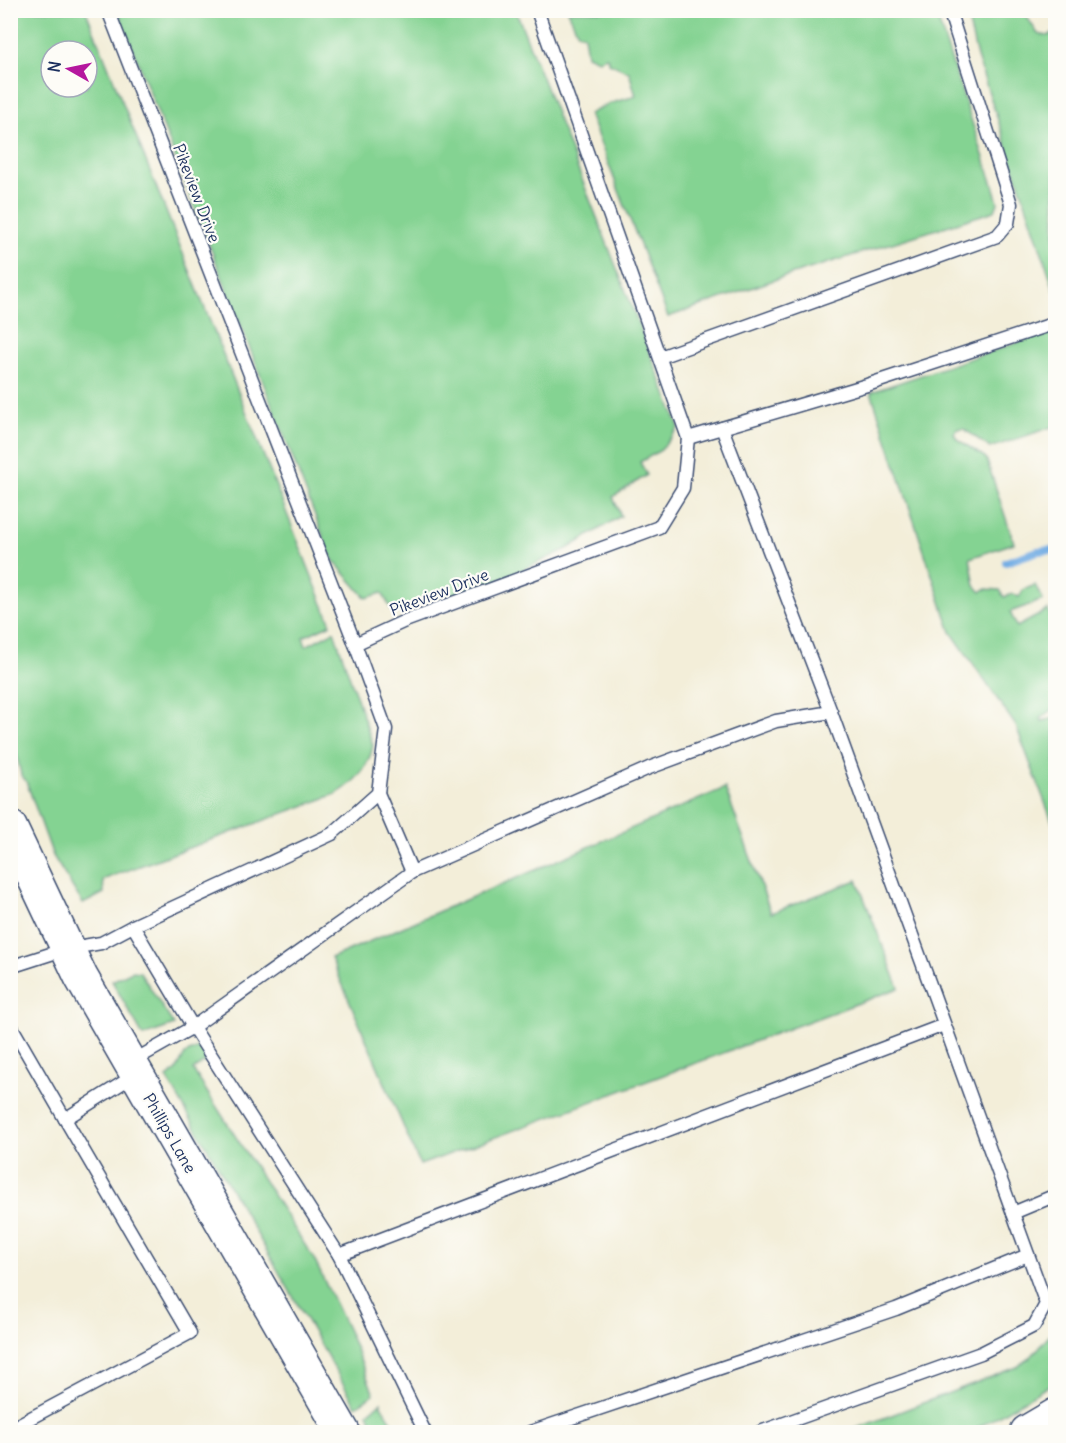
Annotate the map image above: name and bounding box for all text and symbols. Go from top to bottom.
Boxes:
north arrow [39,39,99,99]
text: N [43,60,65,74]
street label: Pikeview Drive [169,141,225,245]
street label: Pikeview Drive [387,564,491,620]
street label: Phillips Lane [139,1089,201,1177]

